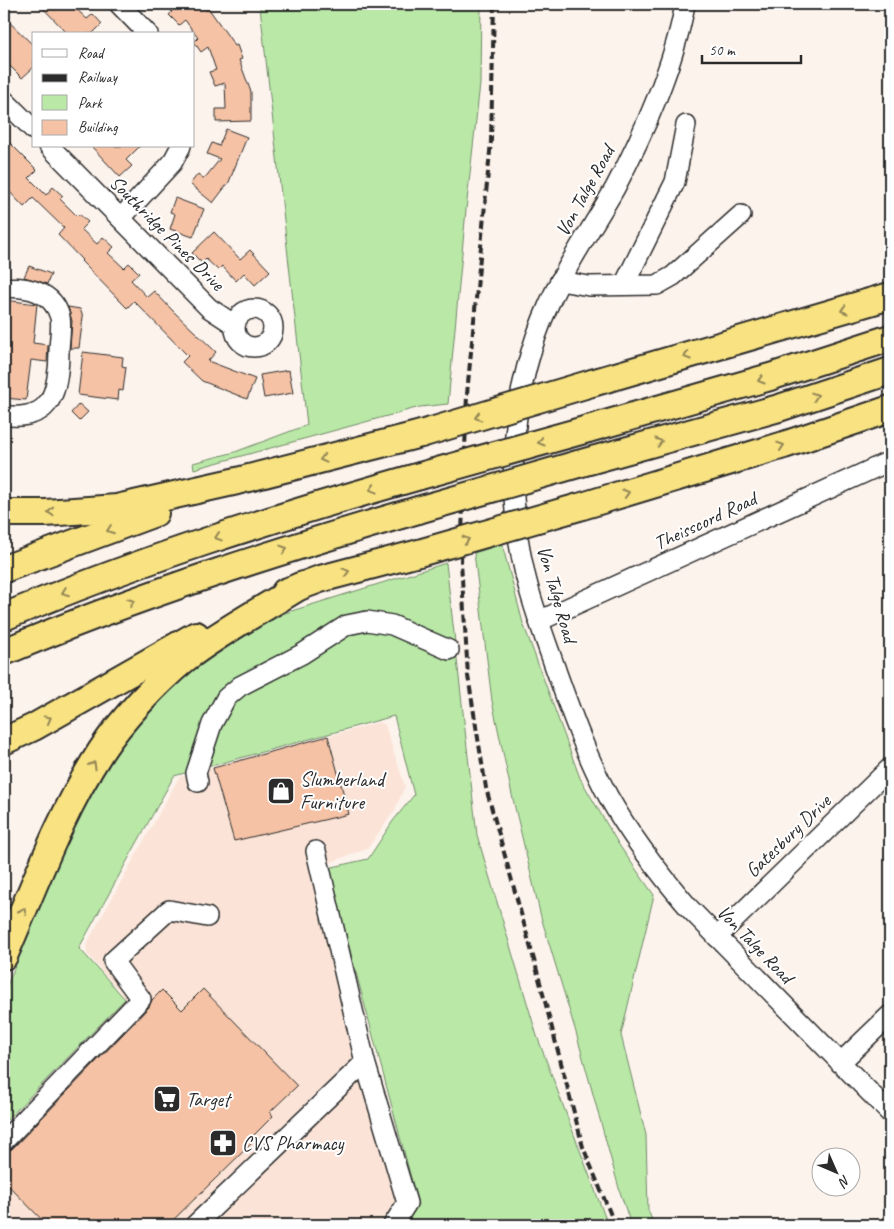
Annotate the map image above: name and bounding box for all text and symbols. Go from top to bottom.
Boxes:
legend [32,32,195,148]
scale bar [702,32,800,64]
text: 50 m [709,41,736,60]
text: Road [78,44,105,63]
text: Railway [78,68,119,87]
text: Park [78,94,103,113]
text: Building [78,118,118,137]
street label: Von Talge Road [550,139,622,241]
street label: Southridge Pines Drive [104,170,231,297]
one-way arrow [840,305,848,315]
one-way arrow [684,350,692,360]
one-way arrow [757,374,765,384]
one-way arrow [810,392,818,402]
one-way arrow [475,411,483,421]
one-way arrow [536,436,545,447]
one-way arrow [654,438,662,448]
one-way arrow [776,441,785,451]
one-way arrow [318,453,327,464]
one-way arrow [369,484,378,494]
street label: Theisscord Road [650,485,763,556]
one-way arrow [621,489,629,499]
one-way arrow [47,507,55,518]
one-way arrow [106,524,115,534]
one-way arrow [214,531,222,541]
one-way arrow [461,535,469,545]
street label: Von Talge Road [531,543,584,648]
one-way arrow [280,545,288,555]
one-way arrow [342,567,350,577]
one-way arrow [61,586,70,596]
one-way arrow [126,598,134,608]
one-way arrow [42,716,51,726]
one-way arrow [87,761,97,770]
place label: Slumberland Furniture [300,767,387,815]
shop icon: Slumberland Furniture [266,776,296,806]
street label: Gatesbury Drive [740,788,837,883]
street label: Von Talge Road [711,899,801,991]
one-way arrow [17,907,28,916]
supermarket icon: Target [152,1084,182,1114]
place label: Target [186,1087,233,1112]
pharmacy icon: CVS Pharmacy [208,1128,238,1158]
place label: CVS Pharmacy [242,1131,345,1156]
north arrow [812,1146,862,1196]
text: N [834,1172,854,1192]

